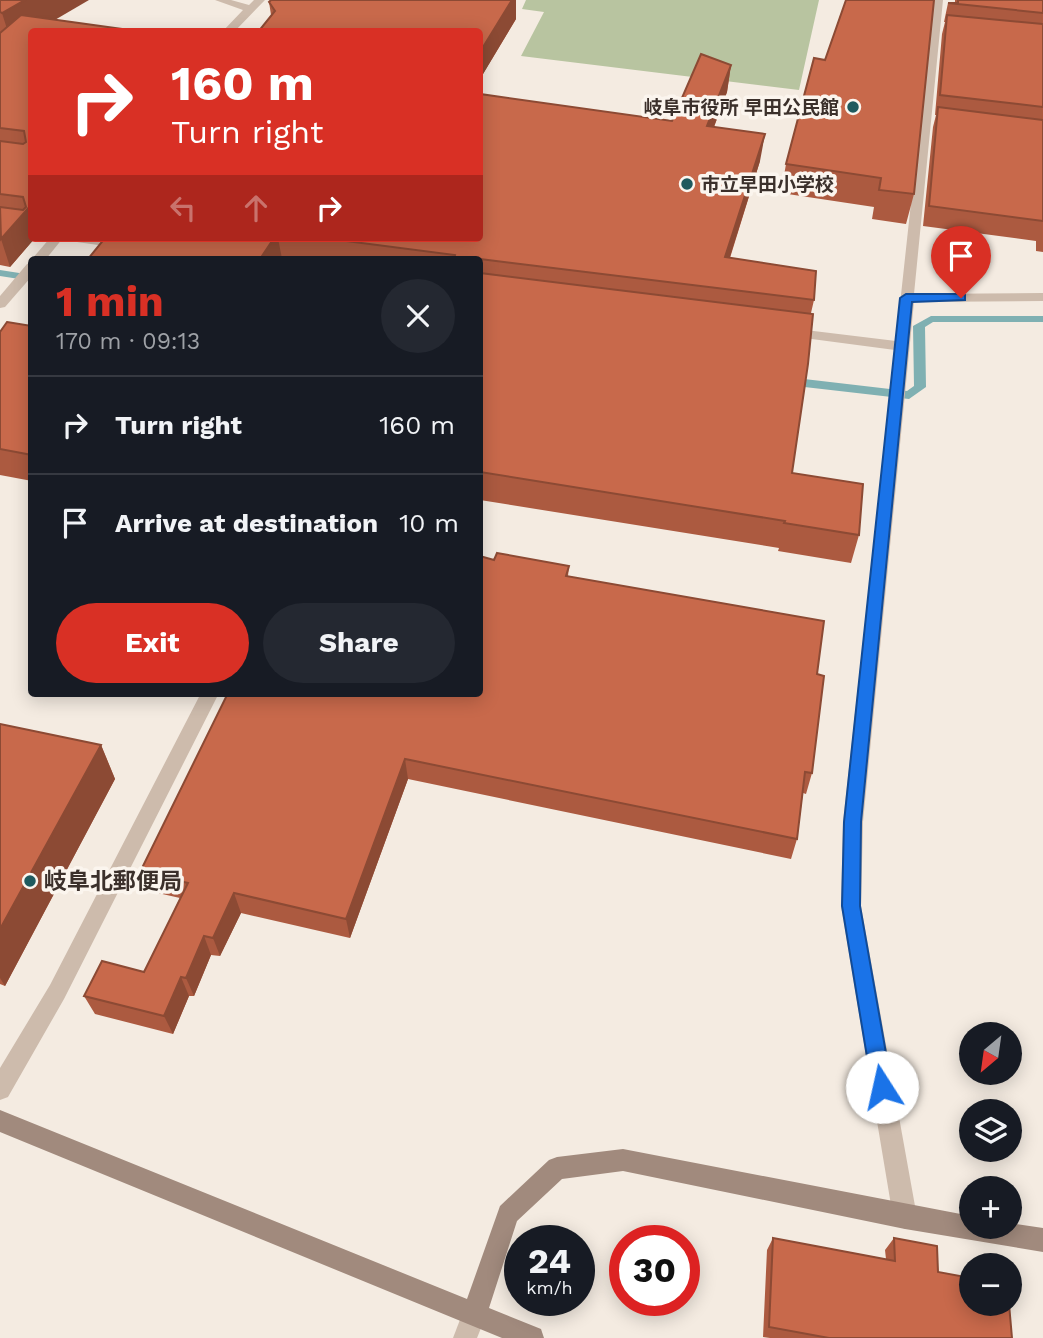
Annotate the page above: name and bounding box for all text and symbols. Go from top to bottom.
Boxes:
text: 160 m [171,54,314,112]
icon: right [56,56,147,147]
place label: 岐阜市役所 早田公民館 [644,96,839,119]
marker: 岐阜市役所 早田公民館 [845,99,861,115]
text: Turn right [171,113,323,151]
place label: 市立早田小学校 [701,173,834,196]
marker: 市立早田小学校 [679,176,695,192]
icon: left [164,189,202,227]
icon: ahead [237,189,275,227]
icon: right [310,189,348,227]
pin [931,226,991,298]
icon: arrive [942,237,980,275]
text: 1 min [56,277,164,326]
button: close [381,279,455,353]
text: 170 m · 09:13 [56,328,200,355]
icon: right [56,406,94,444]
text: Turn right [115,410,242,440]
text: 160 m [379,410,455,440]
icon: arrive [56,504,94,542]
text: Arrive at destination [115,508,378,538]
text: 10 m [399,508,459,538]
button: Exit [56,603,249,683]
button: Share [263,603,455,683]
place label: 岐阜北郵便局 [44,868,182,895]
marker: 岐阜北郵便局 [22,873,38,889]
north arrow [959,1022,1022,1085]
map controls [959,1022,1022,1316]
position arrow [845,1050,919,1124]
button: layers [959,1099,1022,1162]
button: + [959,1176,1022,1239]
speed limit sign: 30 [609,1225,700,1316]
text: 24 [528,1240,571,1282]
button: − [959,1253,1022,1316]
text: km/h [526,1277,573,1298]

